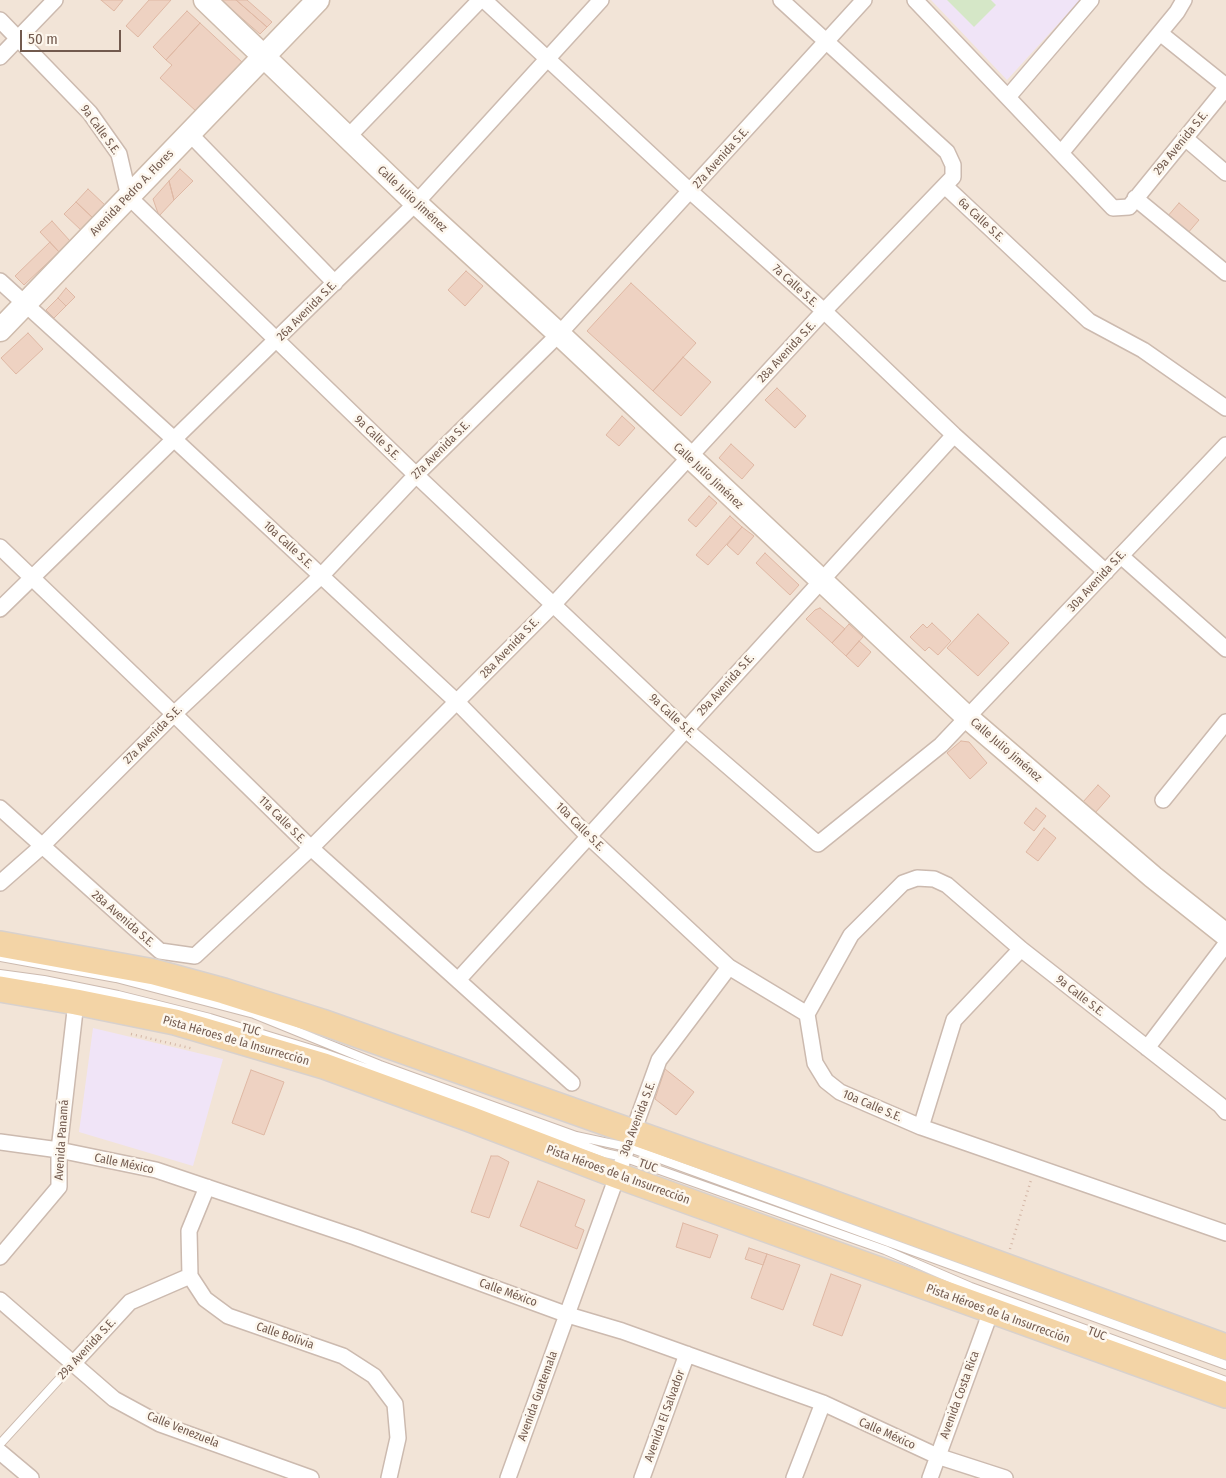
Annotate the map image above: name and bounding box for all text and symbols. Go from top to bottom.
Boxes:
scale bar [22,20,124,52]
text: 50 m [28,30,58,48]
street label: 9a Calle S.E. [77,102,123,158]
street label: 29a Avenida S.E. [1151,108,1211,178]
street label: 27a Avenida S.E. [690,125,752,191]
street label: Avenida Pedro A. Flores [87,147,177,239]
street label: Calle Julio Jiménez [374,163,450,235]
street label: 6a Calle S.E. [955,195,1007,245]
street label: 7a Calle S.E. [769,262,821,310]
street label: 26a Avenida S.E. [274,278,340,344]
street label: 28a Avenida S.E. [755,318,819,386]
street label: 9a Calle S.E. [351,413,403,463]
street label: 27a Avenida S.E. [409,418,473,482]
street label: Calle Julio Jiménez [670,440,746,512]
street label: 10a Calle S.E. [260,518,316,572]
street label: 30a Avenida S.E. [1065,547,1129,615]
street label: 28a Avenida S.E. [477,615,543,681]
street label: 29a Avenida S.E. [694,651,758,719]
street label: 9a Calle S.E. [646,691,698,741]
street label: 27a Avenida S.E. [121,703,185,767]
street label: Calle Julio Jiménez [967,715,1045,785]
street label: 11a Calle S.E. [255,793,309,847]
street label: 10a Calle S.E. [553,800,607,854]
street label: 28a Avenida S.E. [89,888,157,950]
street label: 9a Calle S.E. [1053,973,1107,1019]
street label: Pista Héroes de la Insurrección [161,1013,311,1069]
street label: TUC [240,1021,262,1039]
street label: 30a Avenida S.E. [617,1080,659,1158]
street label: 10a Calle S.E. [840,1087,904,1125]
street label: Avenida Panamá [52,1099,72,1181]
street label: Pista Héroes de la Insurrección [544,1142,692,1208]
street label: Calle México [93,1151,155,1177]
street label: TUC [637,1156,659,1176]
street label: Calle México [477,1276,539,1310]
street label: Pista Héroes de la Insurrección [924,1281,1072,1347]
street label: 29a Avenida S.E. [55,1315,119,1383]
street label: Calle Bolivia [254,1319,316,1353]
street label: TUC [1086,1324,1108,1344]
street label: Avenida Guatemala [515,1349,561,1443]
street label: Avenida Costa Rica [937,1349,983,1441]
street label: Avenida El Salvador [642,1368,688,1464]
street label: Calle Venezuela [145,1409,221,1451]
street label: Calle México [856,1415,918,1453]

